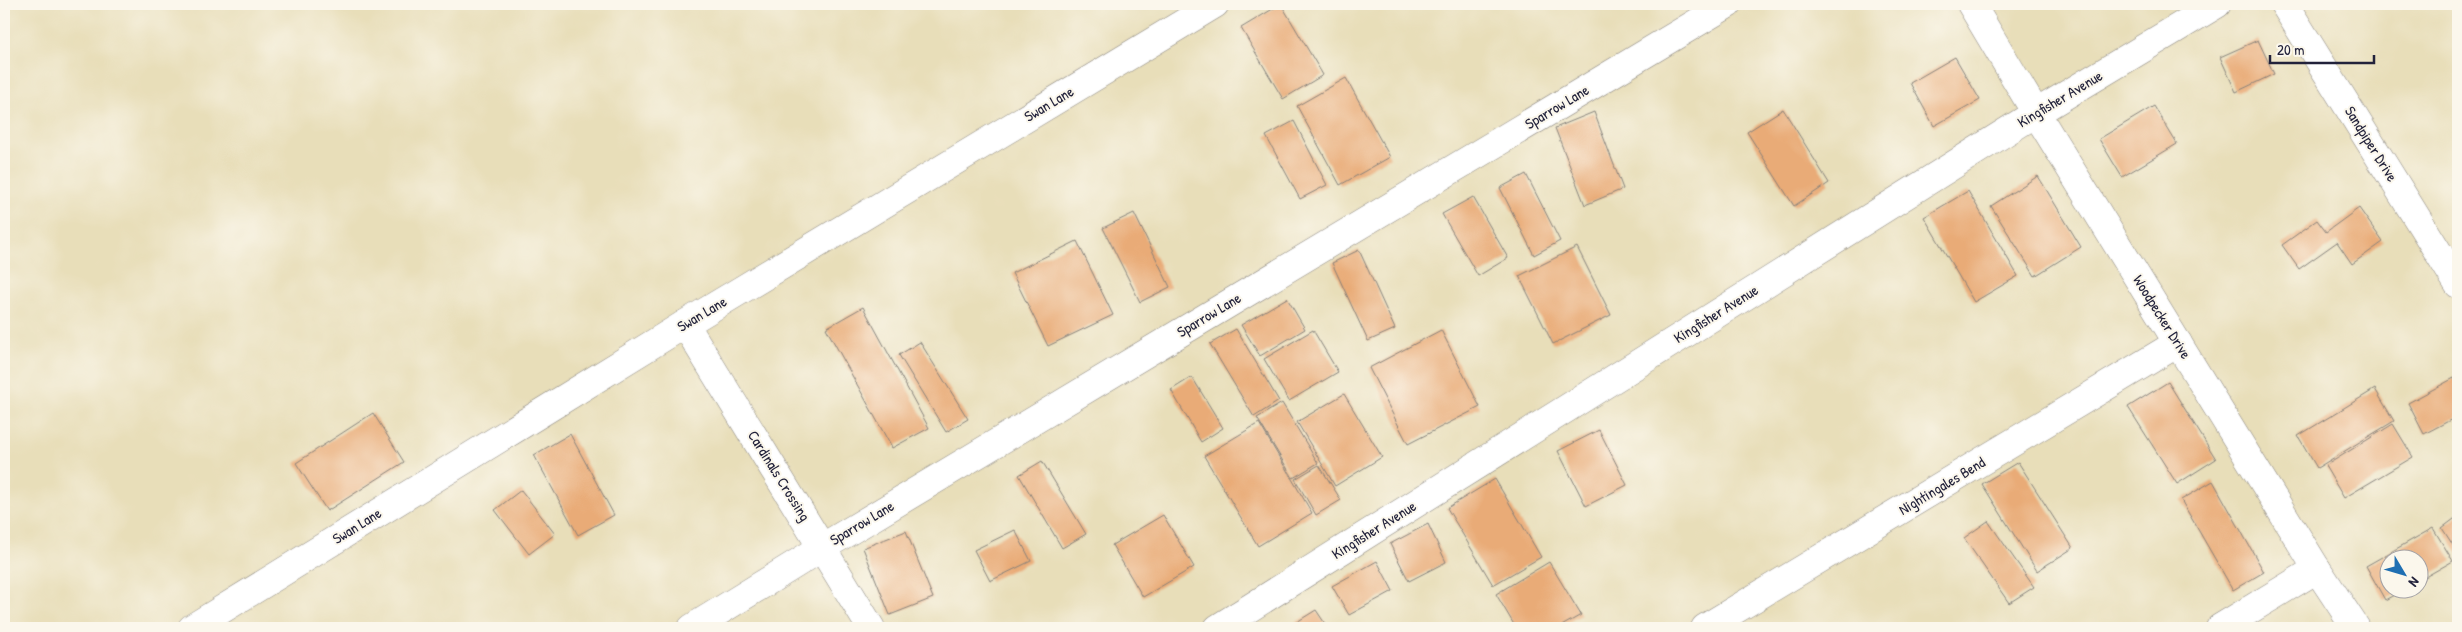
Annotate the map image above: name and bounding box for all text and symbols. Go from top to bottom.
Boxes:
scale bar [2270,32,2373,64]
text: 20 m [2277,39,2304,60]
street label: Kingfisher Avenue [2013,65,2106,132]
street label: Sparrow Lane [1521,79,1593,134]
street label: Swan Lane [1020,81,1077,127]
street label: Sandpiper Drive [2340,102,2403,185]
street label: Woodpecker Drive [2128,271,2197,363]
street label: Kingfisher Avenue [1669,279,1762,348]
street label: Sparrow Lane [1173,287,1245,342]
street label: Swan Lane [673,291,730,337]
street label: Cardinals Crossing [743,426,816,525]
street label: Nightingales Bend [1895,451,1989,520]
street label: Sparrow Lane [826,495,898,550]
street label: Kingfisher Avenue [1327,495,1420,564]
street label: Swan Lane [328,502,385,549]
north arrow [2380,550,2430,600]
text: N [2405,574,2424,592]

